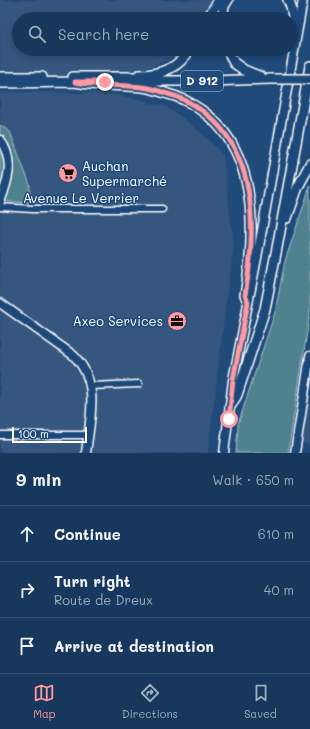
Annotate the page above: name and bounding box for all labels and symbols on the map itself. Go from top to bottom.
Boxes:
road number: D 912 [181,71,223,91]
route end [96,73,114,91]
place label: Auchan Supermarché [82,157,167,189]
supermarket icon: Auchan Supermarché [57,162,79,184]
street label: Avenue Le Verrier [23,189,139,206]
office icon: Axeo Services [166,310,188,332]
place label: Axeo Services [73,312,163,329]
route start [220,410,238,428]
scale bar [12,425,87,444]

